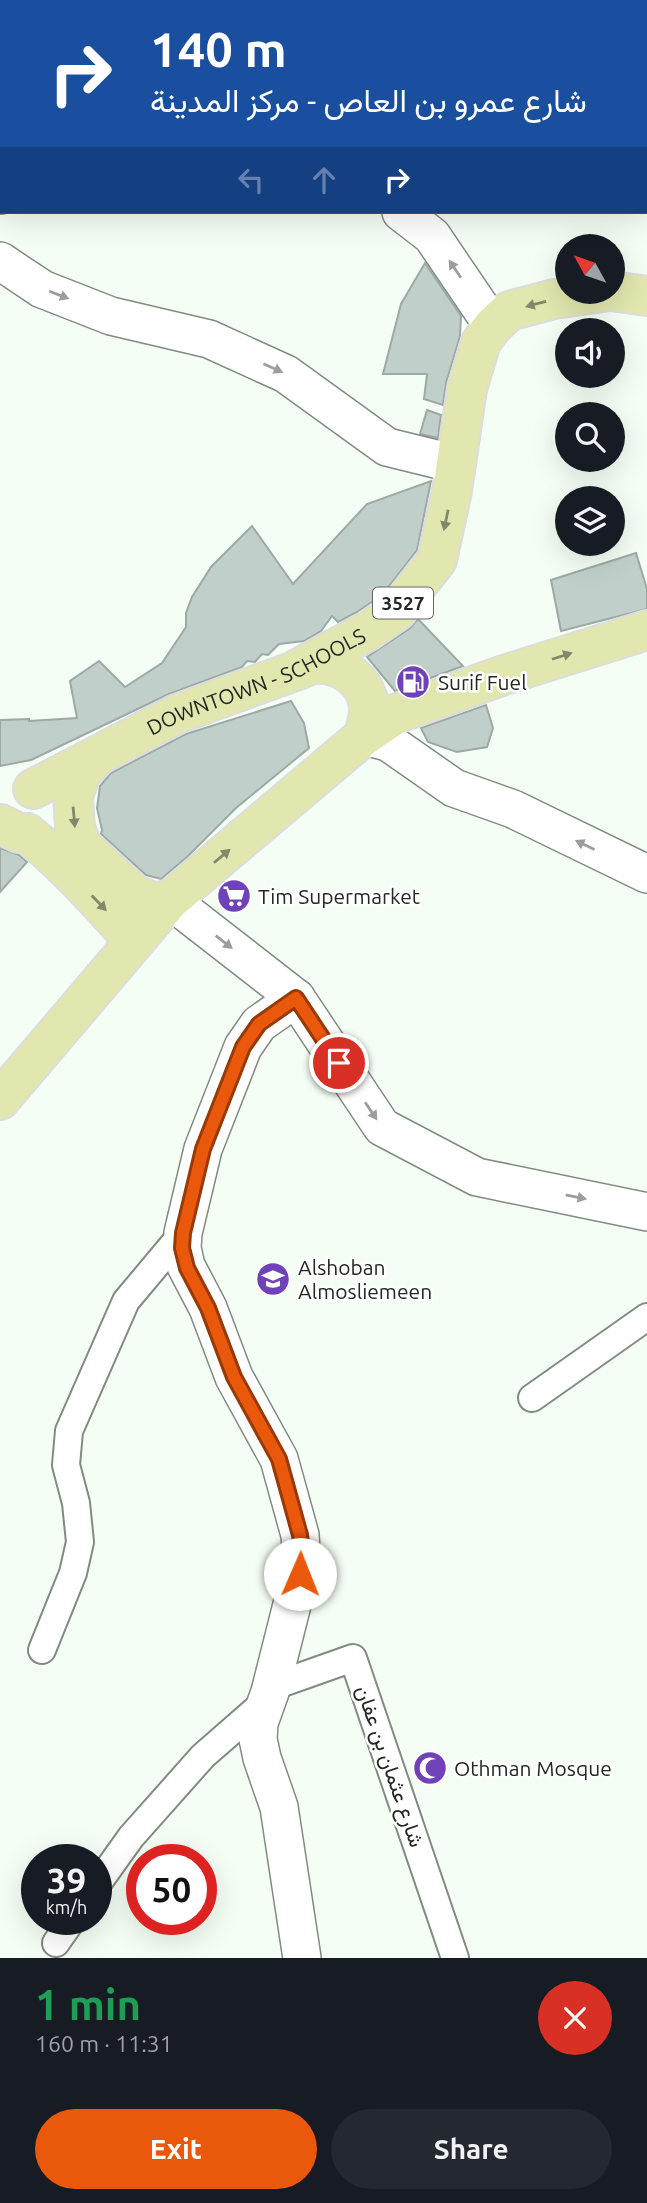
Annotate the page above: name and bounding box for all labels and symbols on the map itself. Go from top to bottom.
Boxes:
north arrow [555,234,625,304]
one-way arrow [448,259,461,279]
one-way arrow [48,290,69,301]
one-way arrow [525,299,547,310]
one-way arrow [263,362,283,374]
one-way arrow [440,509,451,531]
road number: 3527 [373,588,433,618]
street label: DOWNTOWN - SCHOOLS [143,623,369,740]
one-way arrow [552,650,573,661]
fuel station icon: Surif Fuel [394,663,432,701]
place label: Surif Fuel [438,670,527,694]
one-way arrow [69,806,80,828]
one-way arrow [575,839,595,850]
one-way arrow [213,848,231,864]
supermarket icon: Tim Supermarket [215,877,253,915]
place label: Tim Supermarket [258,884,420,908]
one-way arrow [91,894,107,911]
one-way arrow [214,934,232,949]
pin [309,1033,369,1093]
one-way arrow [365,1101,378,1121]
one-way arrow [565,1191,587,1202]
place label: Alshoban Almosliemeen [298,1255,432,1303]
school or university icon: Alshoban Almosliemeen [254,1260,292,1298]
position arrow [263,1537,337,1611]
street label: شارع عثمان بن عفان [349,1682,430,1851]
mosque icon: Othman Mosque [411,1749,449,1787]
place label: Othman Mosque [454,1756,612,1780]
speed limit sign: 50 [126,1844,217,1935]

